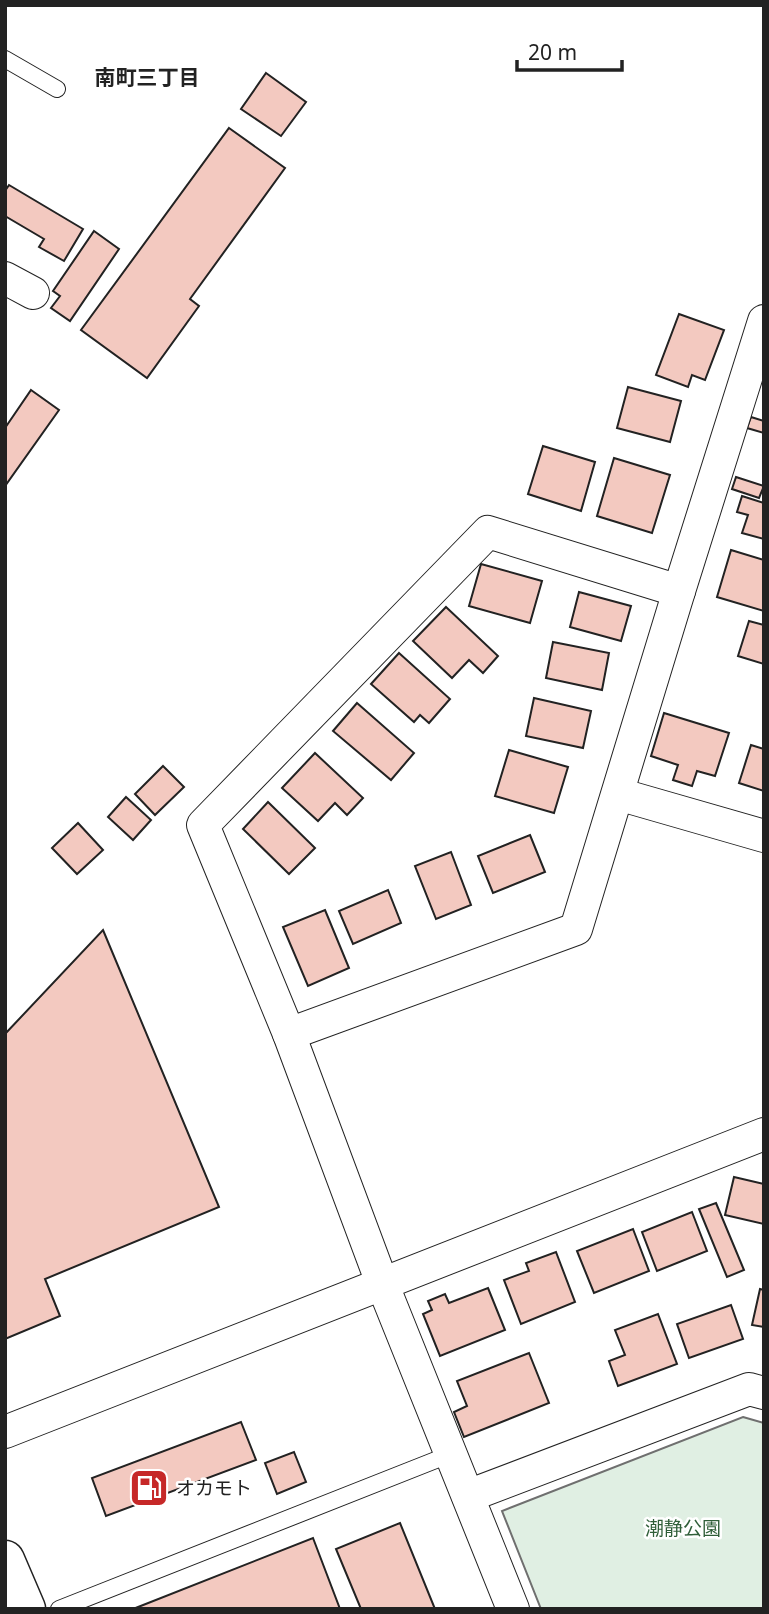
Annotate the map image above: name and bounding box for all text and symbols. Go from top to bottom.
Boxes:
scale bar [517,28,622,72]
text: 20 m [528,38,577,66]
district label: 南町三丁目 [95,63,200,91]
fuel station icon: オカモト [128,1467,170,1509]
place label: オカモト [176,1475,252,1501]
park label: 潮静公園 [645,1515,721,1541]

